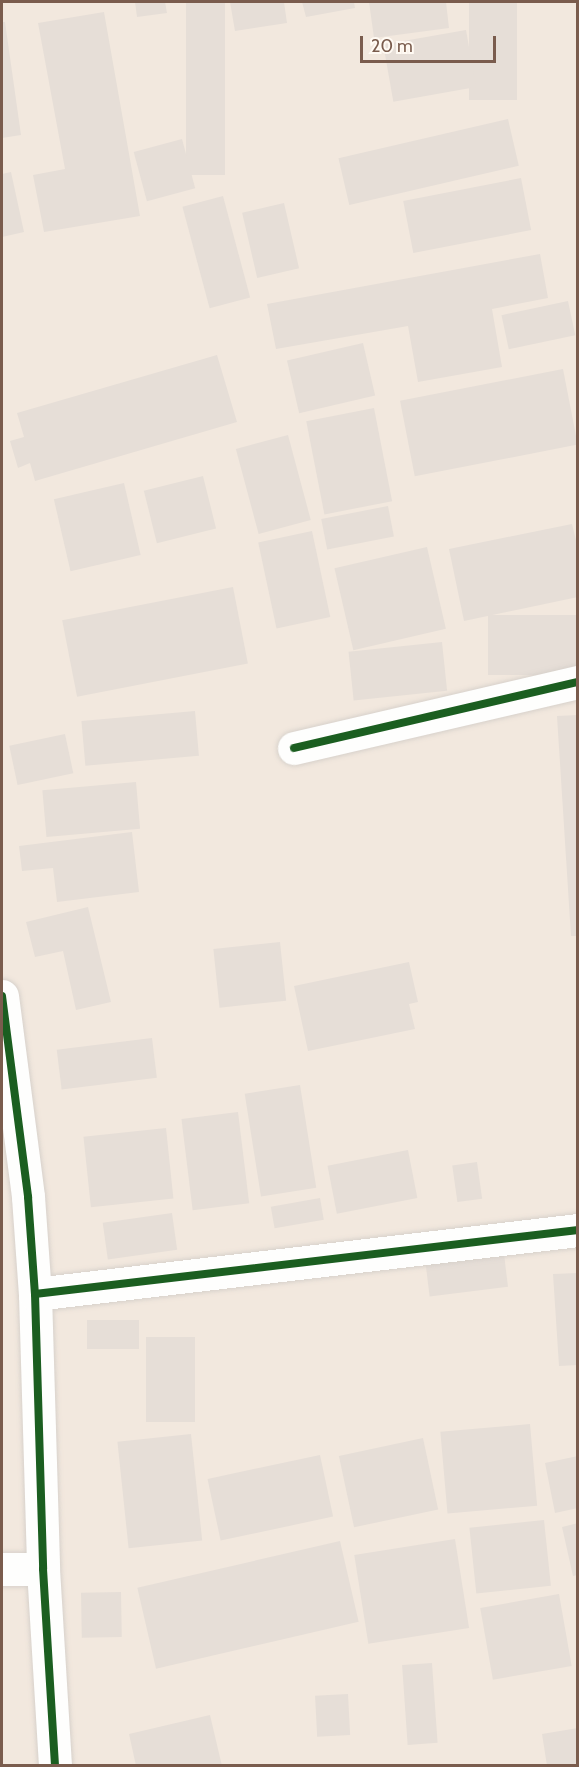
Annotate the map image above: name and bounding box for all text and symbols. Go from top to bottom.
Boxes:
scale bar [363,24,500,62]
text: 20 m [371,35,413,57]

